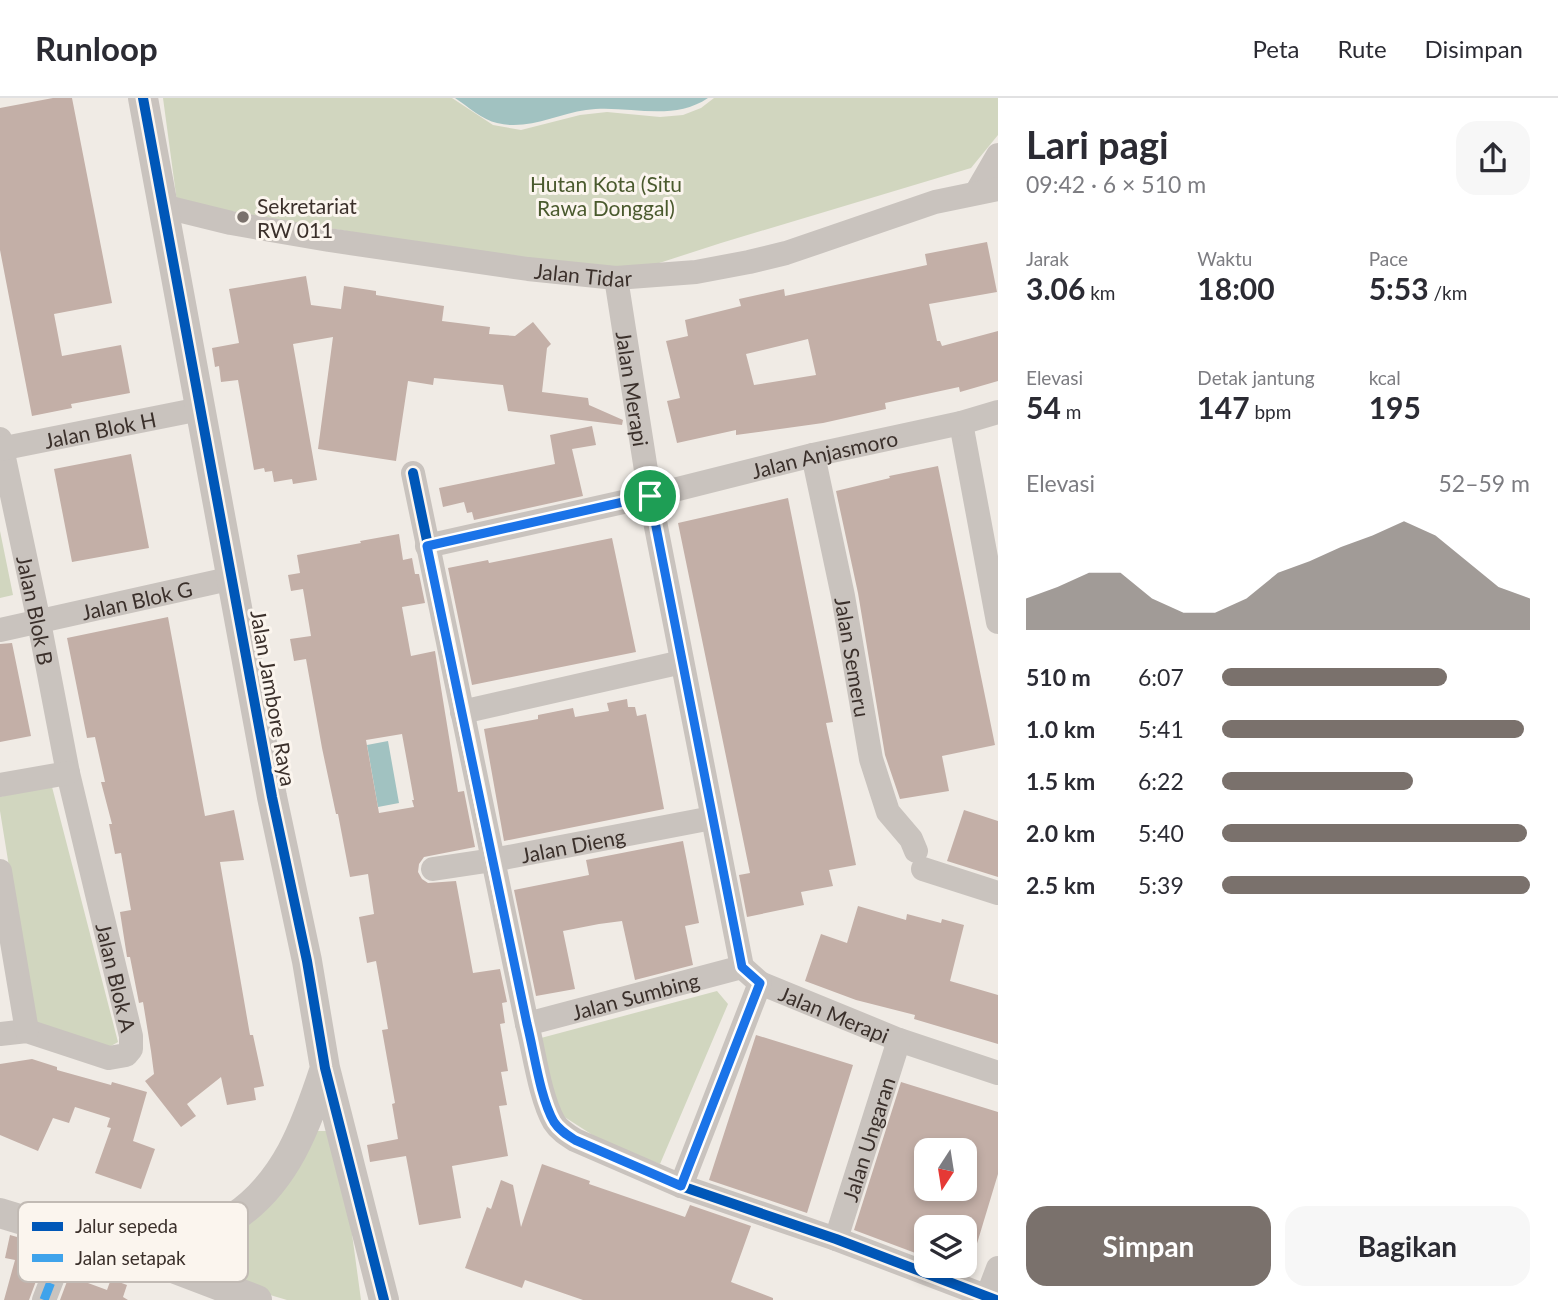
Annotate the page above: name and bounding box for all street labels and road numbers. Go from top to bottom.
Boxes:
street label: Jalan Tidar [533,257,633,291]
street label: Jalan Merapi [612,329,655,448]
street label: Jalan Blok H [42,406,158,452]
street label: Jalan Anjasmoro [748,425,900,483]
street label: Jalan Blok B [13,553,59,667]
street label: Jalan Blok G [79,575,195,624]
street label: Jalan Semeru [831,595,876,719]
street label: Jalan Jambore Raya [246,608,302,788]
street label: Jalan Dieng [518,822,627,867]
street label: Jalan Blok A [92,920,142,1035]
street label: Jalan Sumbing [569,966,702,1024]
street label: Jalan Merapi [776,980,893,1047]
street label: Jalan Ungaran [836,1074,899,1204]

